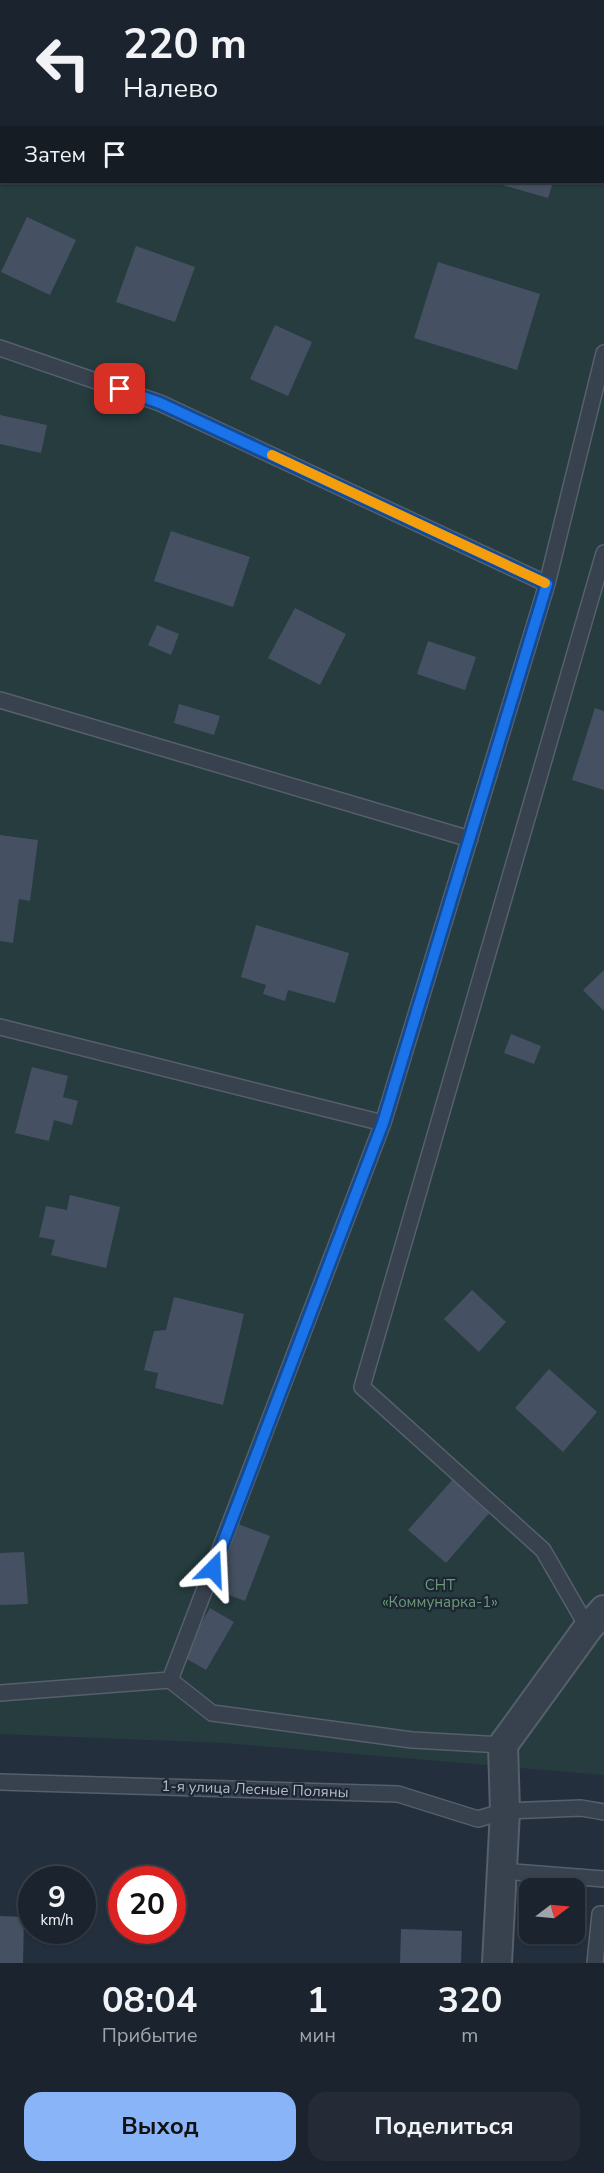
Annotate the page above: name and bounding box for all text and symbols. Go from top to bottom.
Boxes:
text: 220 m [123,16,247,73]
icon: left [24,24,102,102]
text: Налево [123,70,218,107]
icon: arrive [98,138,131,171]
text: Затем [24,140,86,170]
pin [94,363,145,414]
icon: arrive [103,372,136,405]
position arrow [181,1537,245,1601]
park label: СНТ «Коммунарка-1» [382,1575,498,1612]
street label: 1-я улица Лесные Поляны [161,1776,349,1802]
speed limit sign: 20 [108,1866,186,1944]
text: 9 [48,1877,66,1918]
north arrow [519,1878,585,1944]
map controls [519,1878,585,1944]
text: km/h [40,1910,74,1930]
text: 08:04 [102,1976,197,2025]
text: 1 [307,1976,328,2025]
text: 320 [438,1976,502,2025]
text: Прибытие [102,2022,198,2049]
text: мин [299,2022,336,2049]
text: m [461,2022,478,2049]
button: Выход [24,2092,296,2161]
button: Поделиться [308,2092,580,2161]

